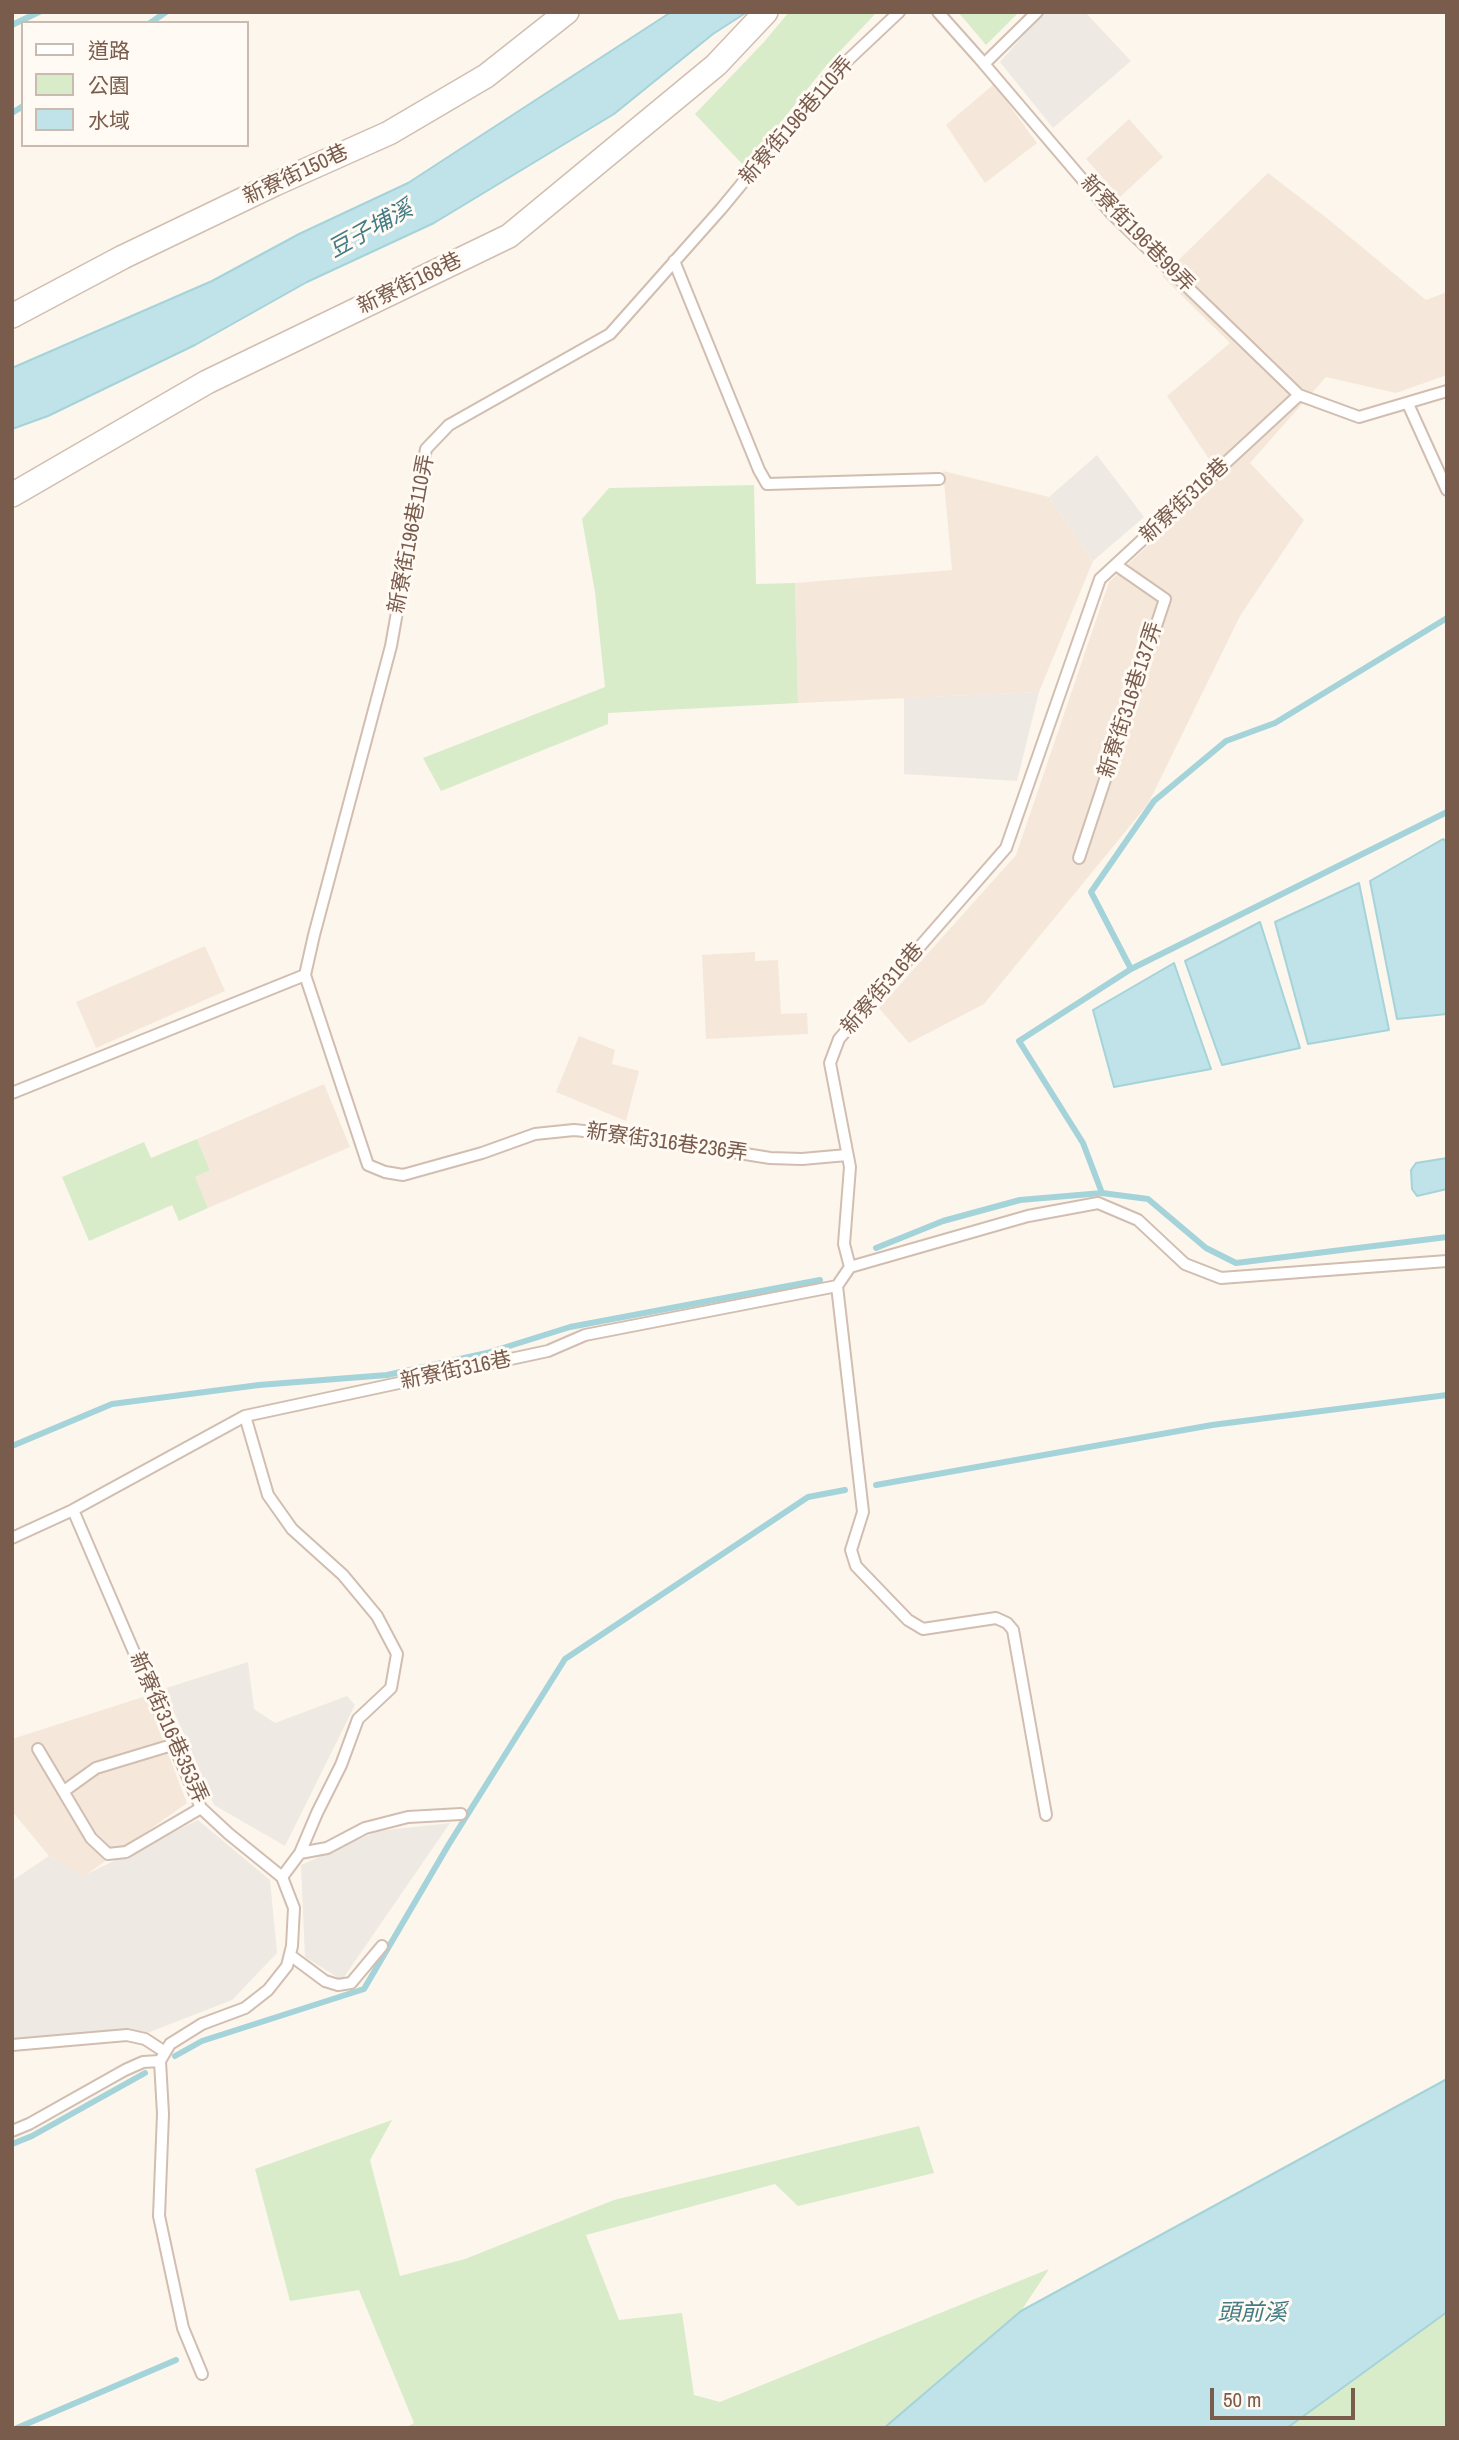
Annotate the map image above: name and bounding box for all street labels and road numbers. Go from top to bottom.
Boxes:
street label: 新寮街196巷110弄 [735,52,859,190]
street label: 新寮街150巷 [240,140,352,210]
street label: 新寮街196巷99弄 [1075,170,1199,298]
street label: 新寮街168巷 [354,248,466,320]
street label: 新寮街196巷110弄 [384,452,440,616]
street label: 新寮街316巷 [1135,453,1235,549]
street label: 新寮街316巷137弄 [1094,619,1168,781]
street label: 新寮街316巷 [837,938,929,1040]
street label: 新寮街316巷236弄 [585,1119,749,1167]
street label: 新寮街316巷 [398,1347,514,1395]
street label: 新寮街316巷353弄 [123,1649,213,1807]

